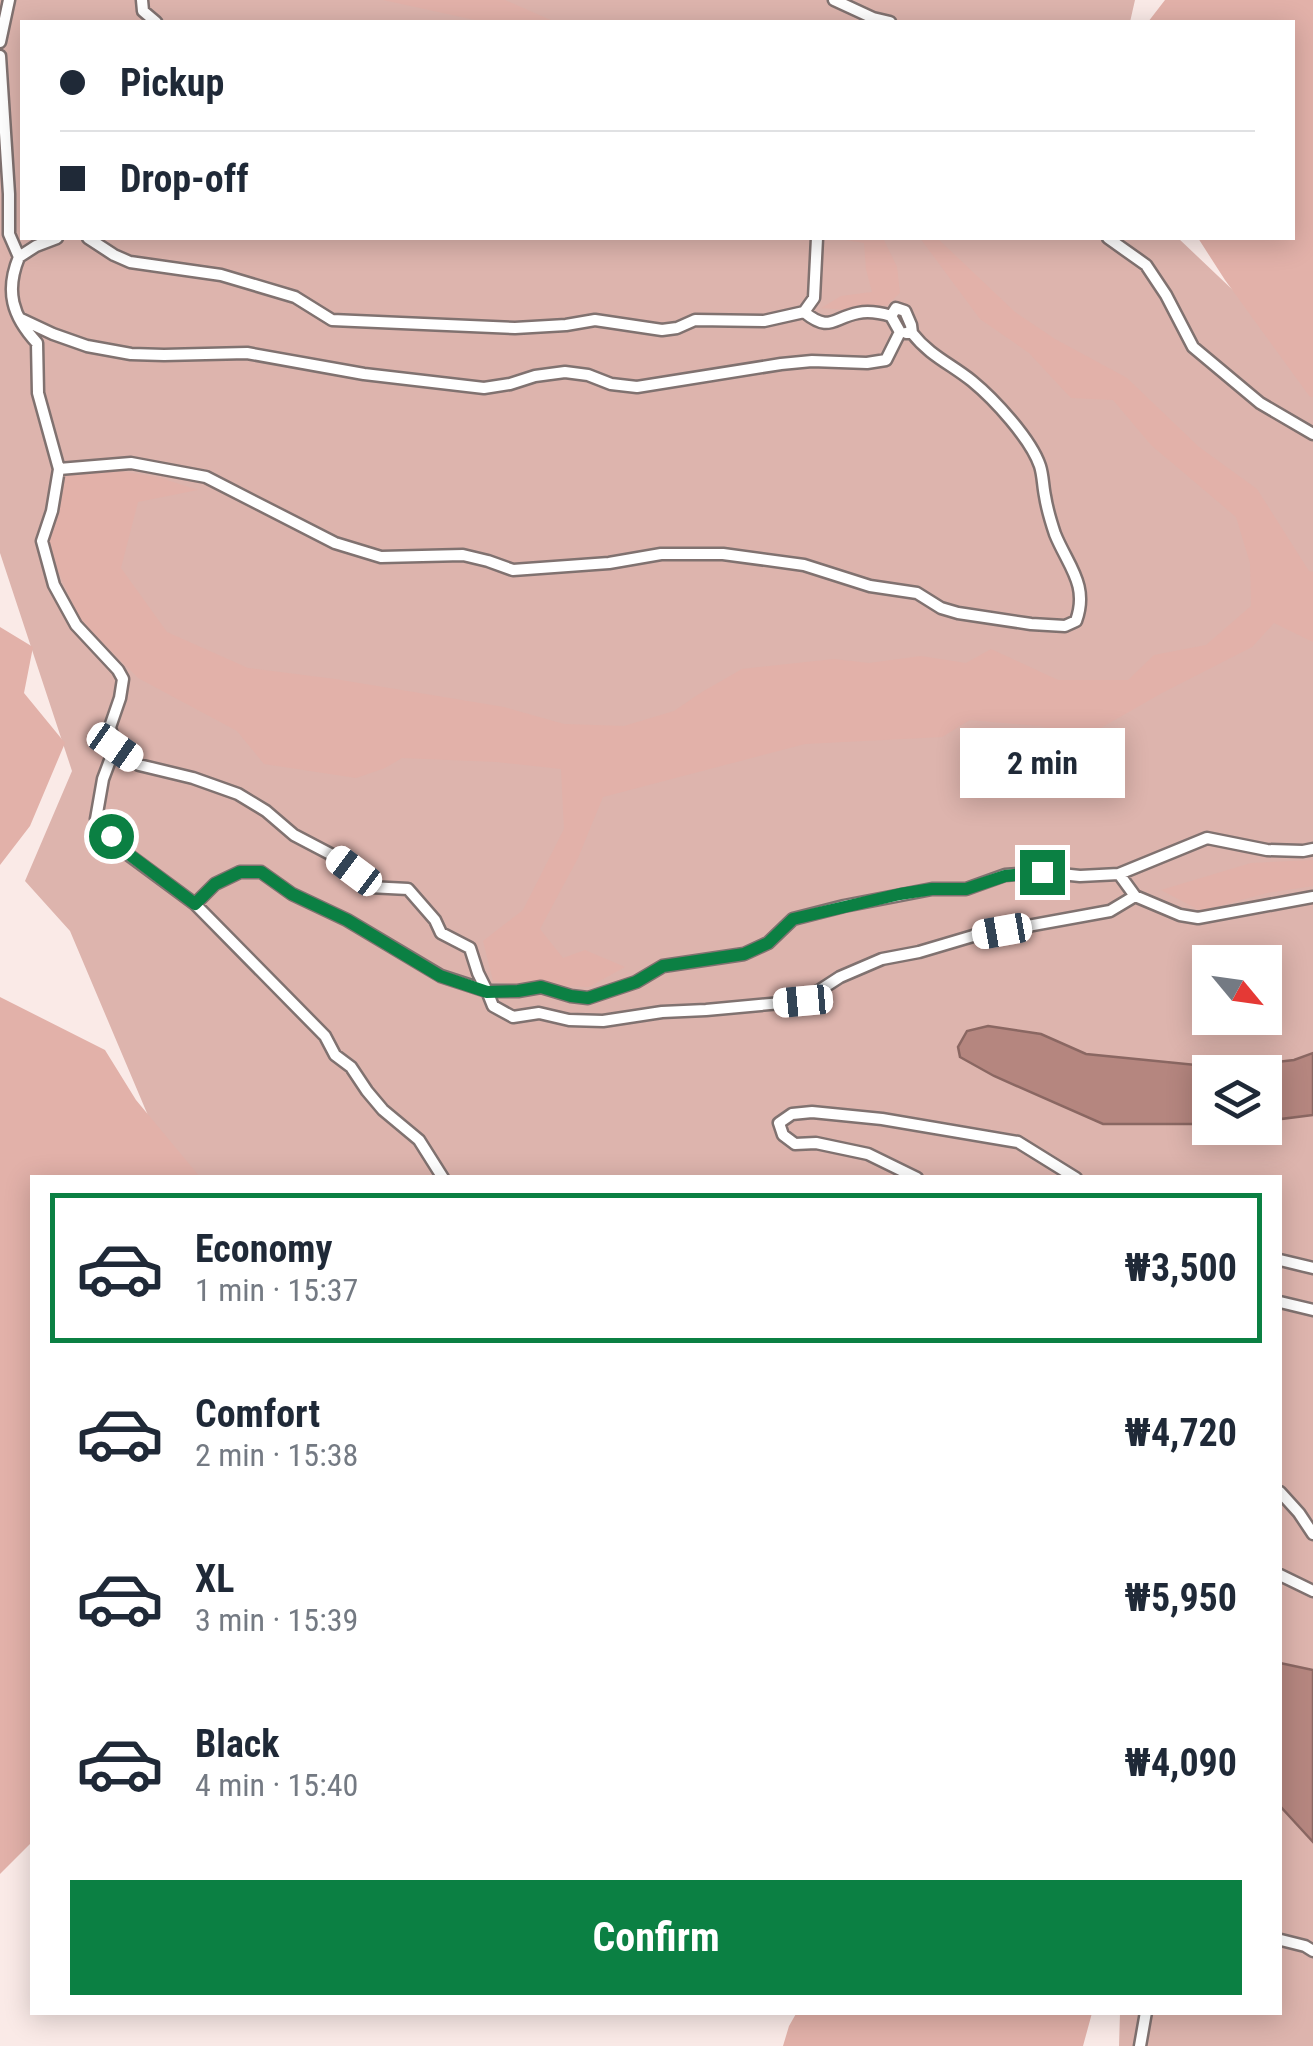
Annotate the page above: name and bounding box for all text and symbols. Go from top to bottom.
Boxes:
text: Pickup [120,61,224,105]
text: Drop-off [120,157,249,201]
car [82,718,148,776]
callout: 2 min [960,727,1124,797]
text: 2 min [1007,744,1078,782]
route start [89,814,134,859]
car [321,841,387,901]
route end [1020,850,1065,895]
car [970,911,1034,951]
north arrow [1192,945,1282,1035]
map controls [1192,945,1282,1145]
car [772,983,834,1019]
button: layers [1192,1055,1282,1145]
icon: car [75,1223,165,1313]
text: Economy [195,1227,332,1271]
text: ₩3,500 [1124,1246,1237,1290]
text: 1 min · 15:37 [195,1271,358,1309]
icon: car [75,1388,165,1478]
text: Comfort [195,1392,320,1436]
text: ₩4,720 [1124,1411,1237,1455]
text: 2 min · 15:38 [195,1436,358,1474]
icon: car [75,1553,165,1643]
text: XL [195,1557,234,1601]
text: ₩5,950 [1124,1576,1237,1620]
text: 3 min · 15:39 [195,1601,358,1639]
icon: car [75,1718,165,1808]
text: Black [195,1722,279,1766]
text: ₩4,090 [1124,1741,1237,1785]
text: 4 min · 15:40 [195,1766,358,1804]
button: Confirm [70,1880,1242,1995]

